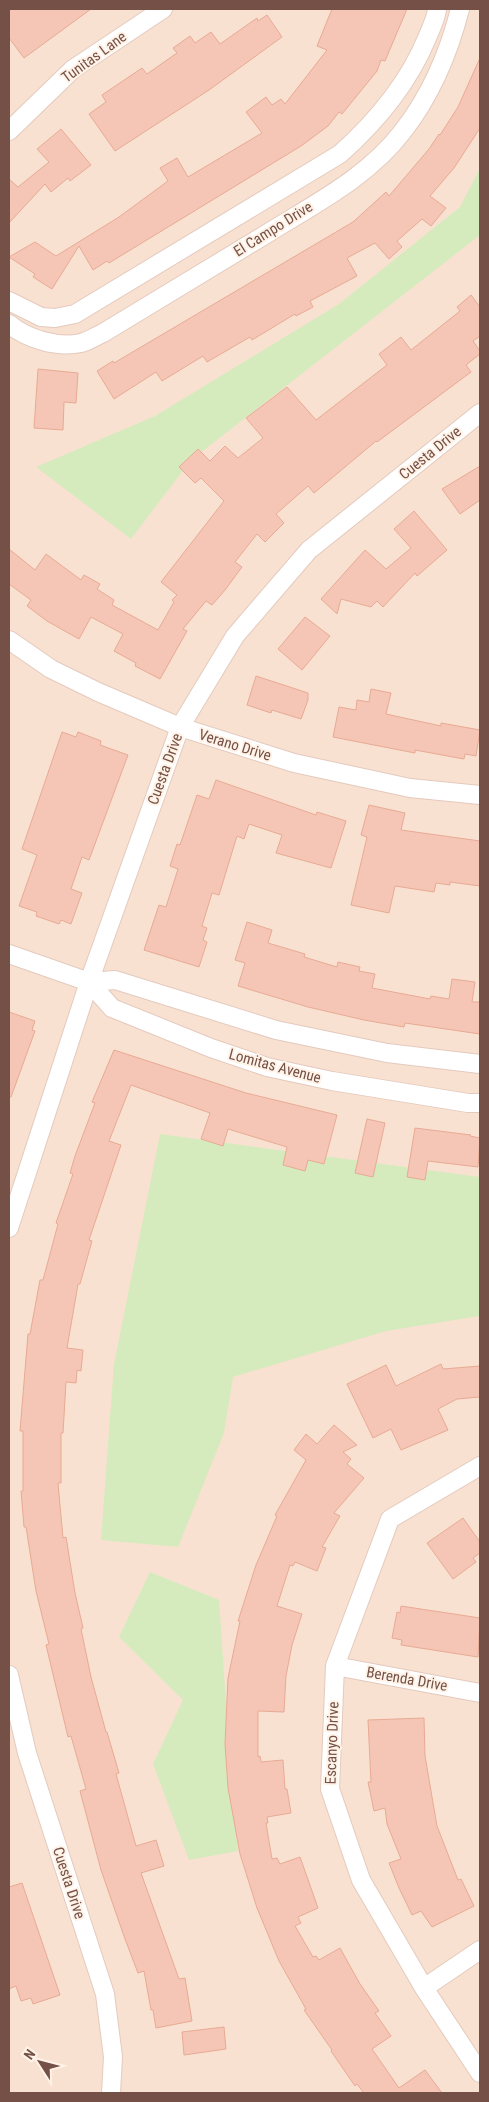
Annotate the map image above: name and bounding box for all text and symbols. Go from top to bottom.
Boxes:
street label: Tunitas Lane [58,28,130,86]
street label: El Campo Drive [230,198,316,260]
street label: Cuesta Drive [395,423,465,483]
street label: Verano Drive [197,725,273,765]
street label: Cuesta Drive [144,731,186,807]
street label: Lomitas Avenue [227,1045,323,1087]
street label: Berenda Drive [365,1663,449,1695]
street label: Escanyo Drive [322,1701,342,1785]
street label: Cuesta Drive [49,1845,89,1921]
north arrow [15,2037,65,2087]
text: N [20,2046,38,2063]

